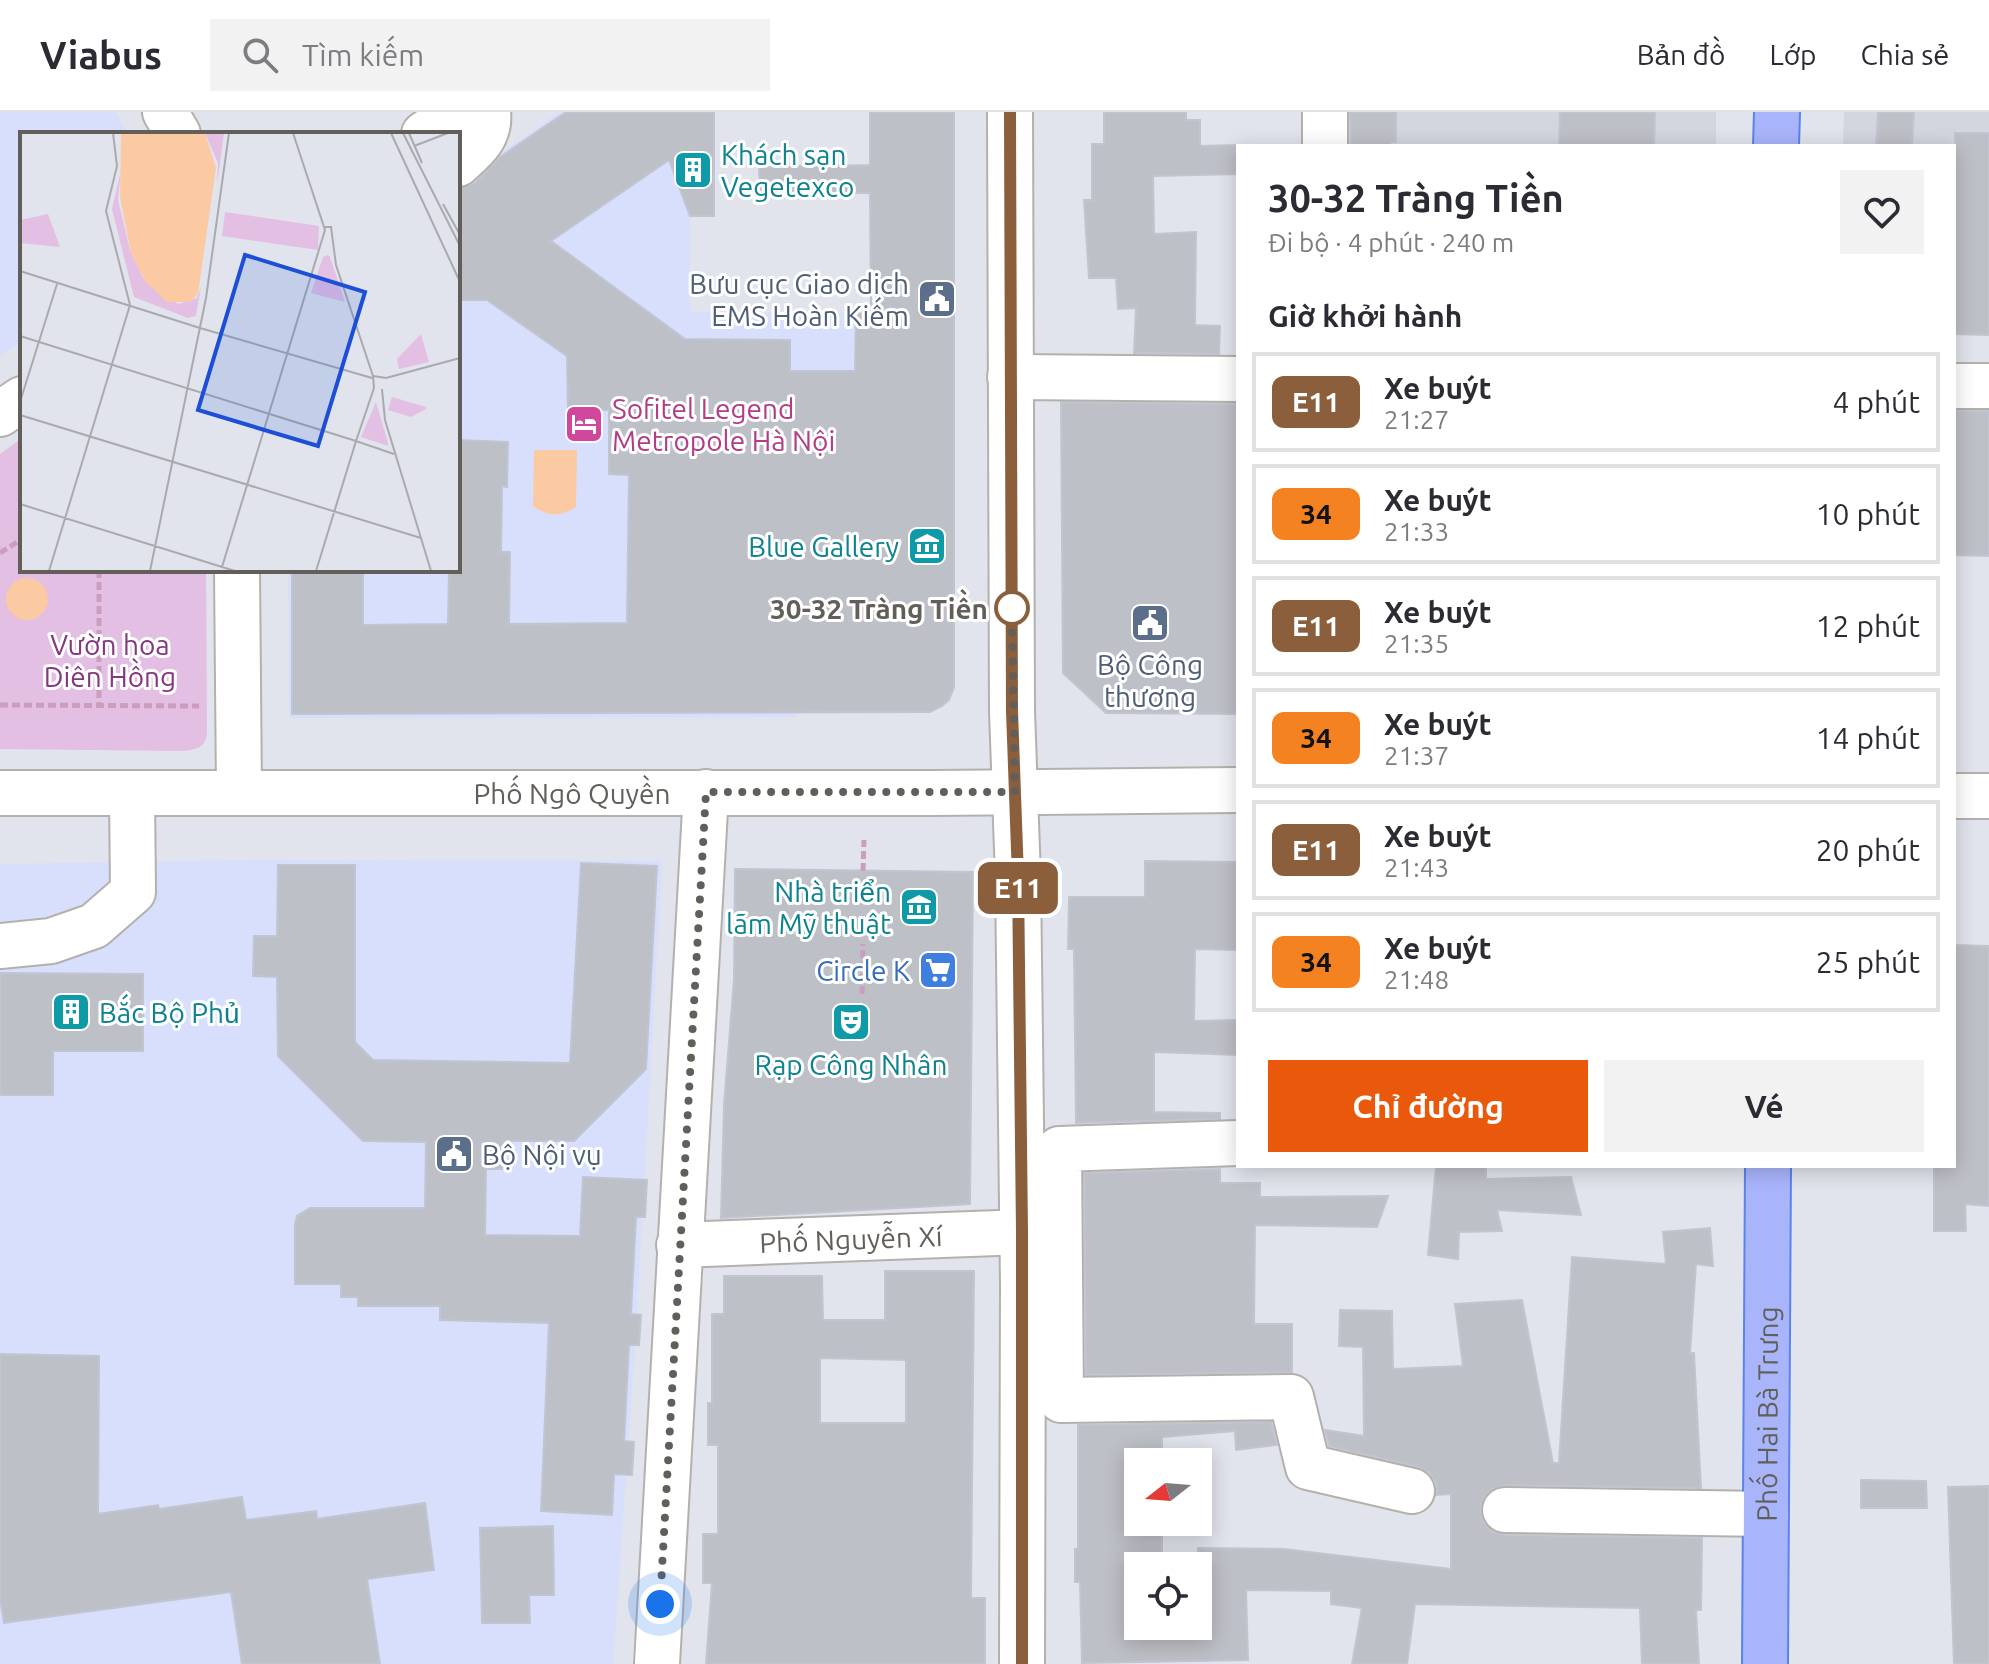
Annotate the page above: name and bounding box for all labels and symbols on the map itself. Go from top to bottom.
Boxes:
inset map [20,132,460,572]
place label: Khách sạn Vegetexco [721,139,854,202]
building icon: Khách sạn Vegetexco [672,149,714,191]
place label: Bưu cục Giao dịch EMS Hoàn Kiếm [689,268,909,331]
public building icon: Bưu cục Giao dịch EMS Hoàn Kiếm [916,278,958,320]
place label: Sofitel Legend Metropole Hà Nội [612,393,835,456]
hotel icon: Sofitel Legend Metropole Hà Nội [563,403,605,445]
museum icon: Blue Gallery [906,525,948,567]
place label: Blue Gallery [748,531,899,562]
place label: 30-32 Tràng Tiền [770,588,988,624]
marker: 30-32 Tràng Tiền [995,591,1029,625]
public building icon: Bộ Công thương [1129,602,1171,644]
park label: Vườn hoa Diên Hồng [44,629,176,692]
place label: Bộ Công thương [1097,649,1203,712]
street label: Phố Ngô Quyền [473,775,671,809]
line badge: E11 [972,862,1064,914]
place label: Nhà triển lãm Mỹ thuật [726,876,891,939]
museum icon: Nhà triển lãm Mỹ thuật [898,886,940,928]
supermarket icon: Circle K [917,949,959,991]
place label: Circle K [816,955,910,986]
building icon: Bắc Bộ Phủ [50,991,92,1033]
place label: Bắc Bộ Phủ [99,994,239,1028]
theatre icon: Rạp Công Nhân [830,1001,872,1043]
place label: Rạp Công Nhân [755,1049,947,1080]
public building icon: Bộ Nội vụ [433,1133,475,1175]
place label: Bộ Nội vụ [482,1139,602,1170]
street label: Phố Nguyễn Xí [759,1219,944,1257]
street label: Phố Hai Bà Trưng [1748,1306,1783,1522]
north arrow [1124,1448,1212,1536]
your location [640,1584,680,1624]

